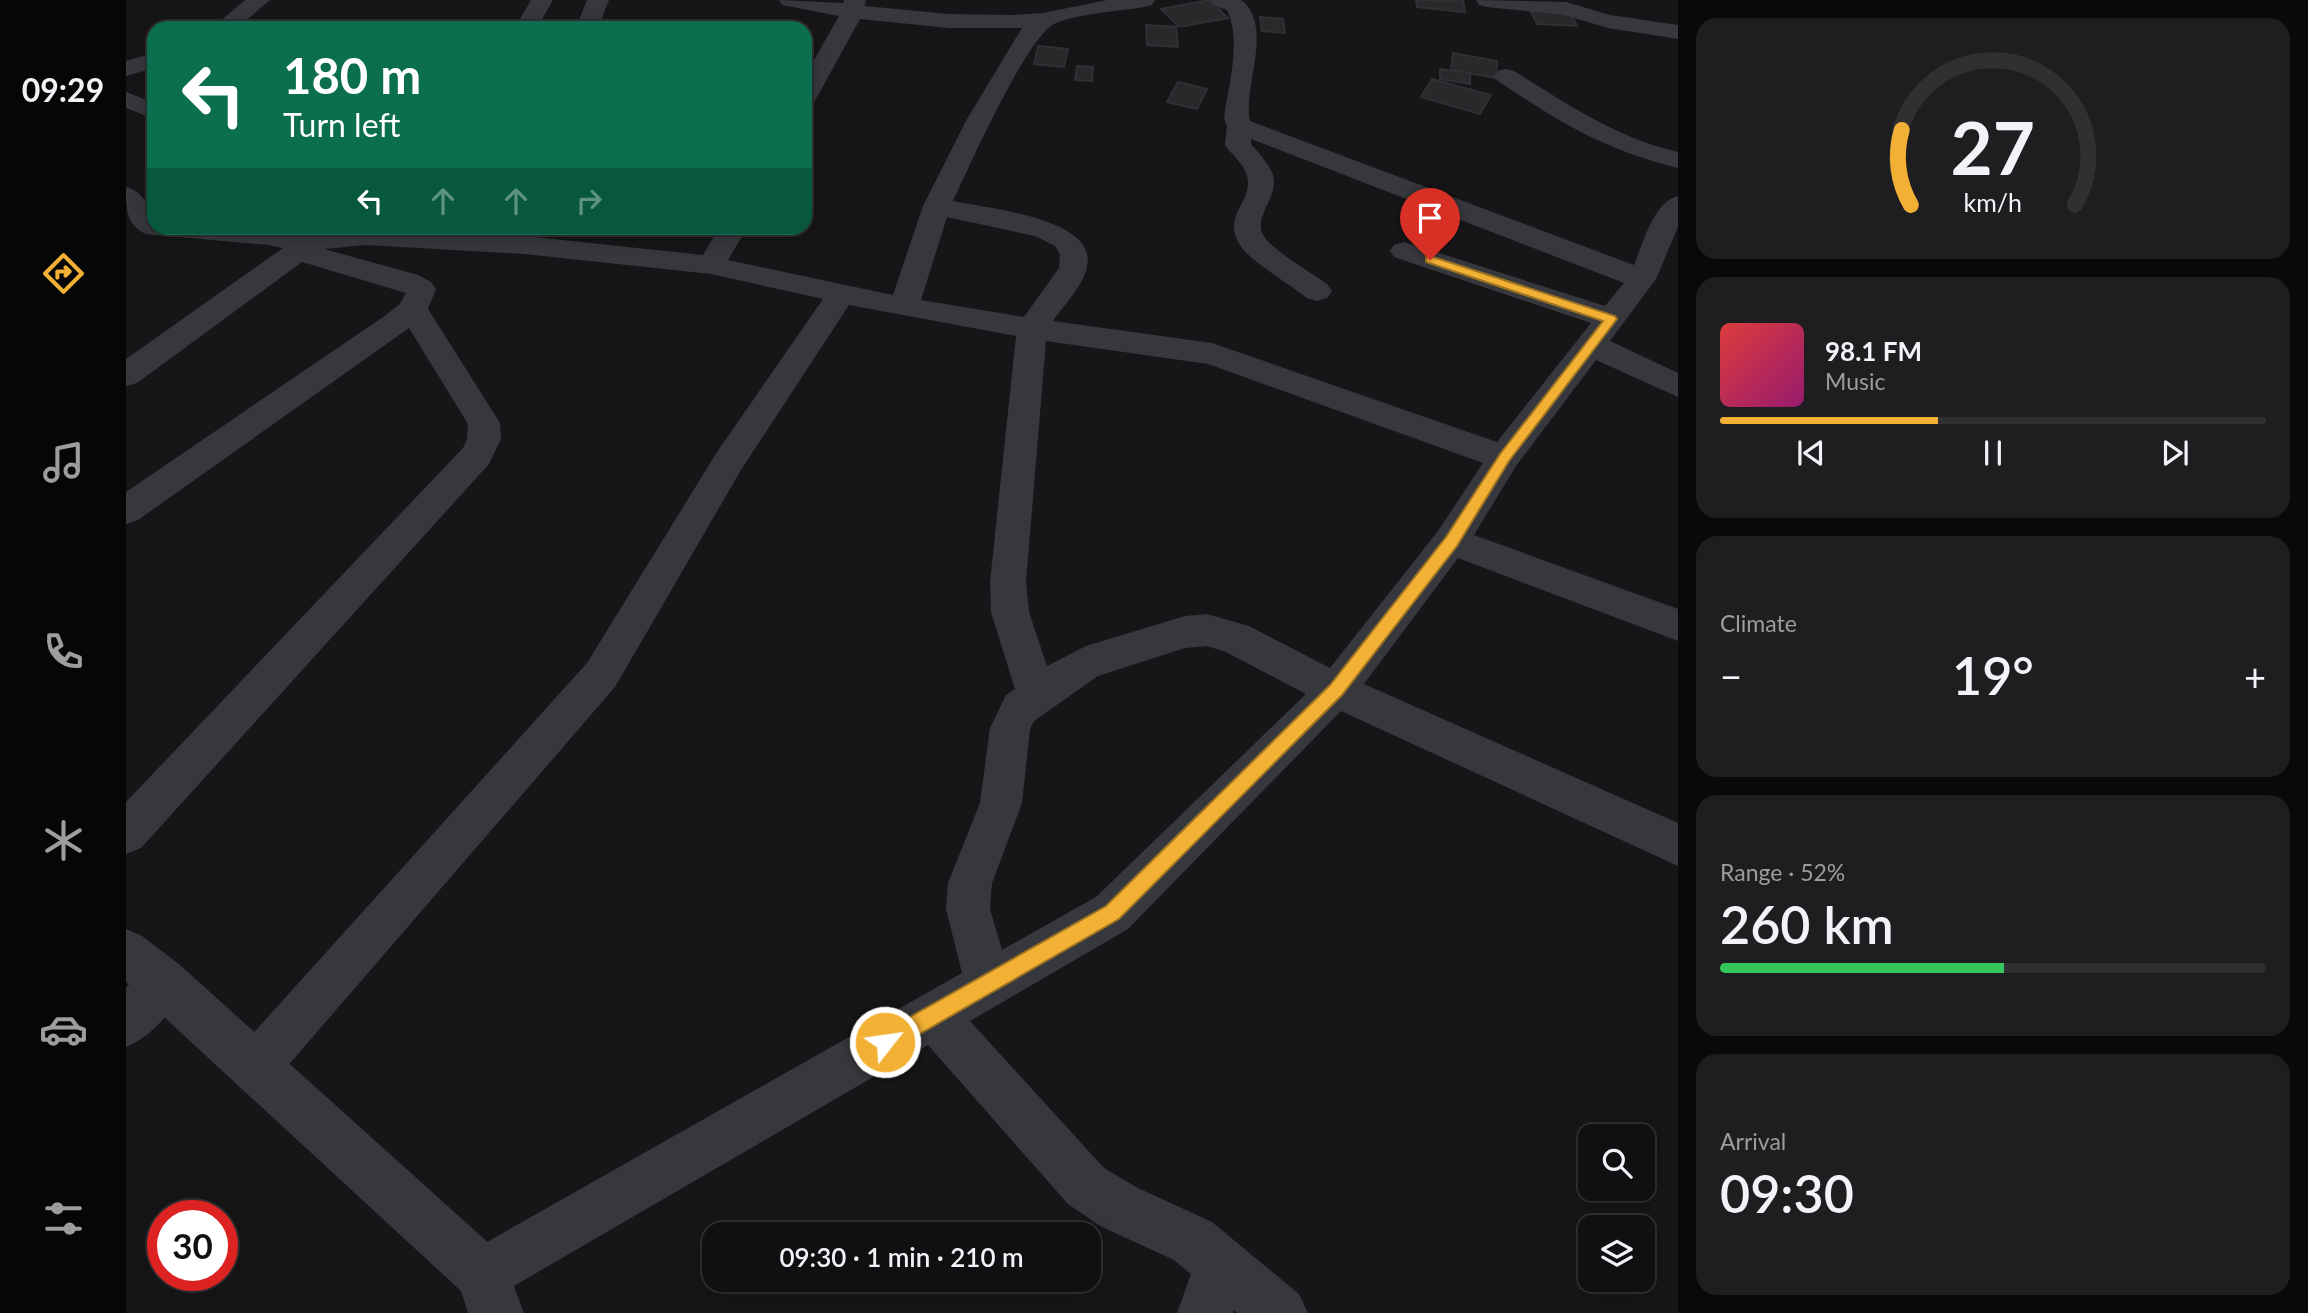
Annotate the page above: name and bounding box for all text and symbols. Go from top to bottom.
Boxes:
text: 180 m [283,46,421,104]
icon: left [168,49,259,140]
text: 09:29 [22,70,104,109]
text: 27 [1951,103,2035,191]
text: Turn left [283,105,400,144]
icon: left [351,182,389,220]
icon: ahead [424,182,462,220]
icon: ahead [497,182,535,220]
icon: right [570,182,608,220]
text: km/h [1964,186,2022,216]
pin [1400,188,1460,260]
icon: arrive [1411,199,1449,237]
icon: directions [39,249,88,298]
text: 98.1 FM [1825,335,1922,367]
text: Music [1825,367,1885,395]
icon: previous [1792,434,1830,472]
icon: pause [1974,434,2012,472]
icon: next [2156,434,2194,472]
icon: music [39,438,88,487]
text: Climate [1720,609,1797,637]
icon: phone [39,627,88,676]
text: 19° [1952,644,2034,706]
text: − [1720,653,1742,699]
text: + [2244,653,2266,699]
icon: climate [39,816,88,865]
text: Range · 52% [1720,858,1845,886]
text: 260 km [1720,893,1894,955]
icon: car [39,1005,88,1054]
position arrow [848,1005,922,1079]
map controls [1578,1124,1655,1292]
button: search [1578,1124,1655,1201]
text: Arrival [1720,1127,1786,1155]
text: 09:30 [1720,1162,1854,1224]
icon: filters [39,1194,88,1243]
speed limit sign: 30 [147,1200,238,1291]
button: layers [1578,1215,1655,1292]
text: 09:30 · 1 min · 210 m [779,1241,1024,1273]

